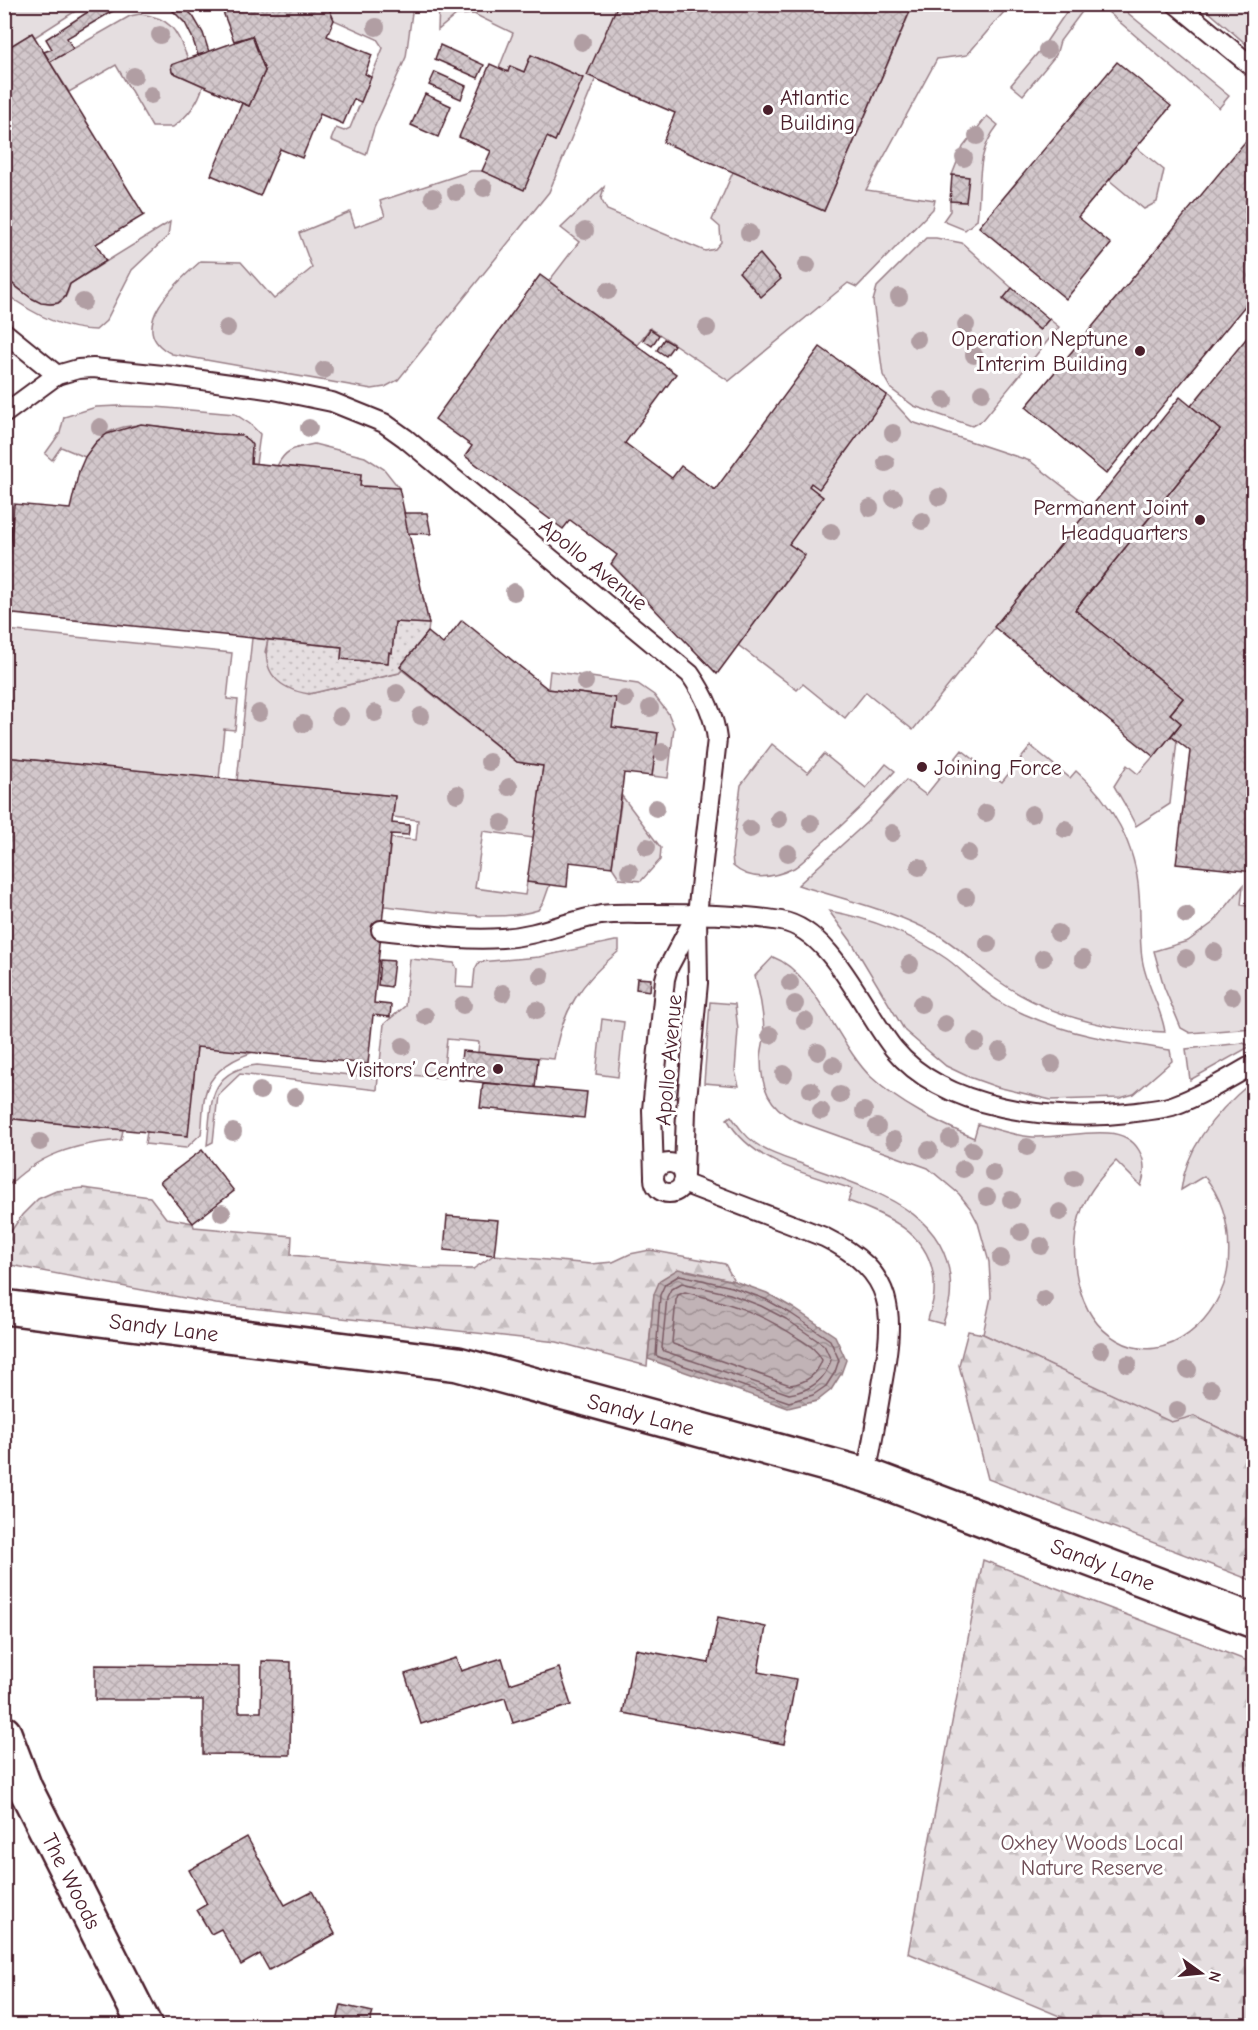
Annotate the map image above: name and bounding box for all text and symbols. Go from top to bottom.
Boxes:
place label: Atlantic Building [780,85,855,136]
marker: Atlantic Building [761,103,775,117]
place label: Operation Neptune Interim Building [951,326,1128,377]
marker: Operation Neptune Interim Building [1133,344,1147,358]
place label: Permanent Joint Headquarters [1033,495,1189,546]
street label: Apollo Avenue [534,513,653,616]
marker: Permanent Joint Headquarters [1193,513,1207,527]
place label: Joining Force [934,755,1062,781]
marker: Joining Force [915,760,929,774]
street label: Apollo Avenue [650,993,688,1127]
place label: Visitors’ Centre [346,1057,486,1083]
marker: Visitors’ Centre [491,1062,505,1076]
street label: Sandy Lane [108,1308,220,1348]
street label: Sandy Lane [584,1388,697,1442]
street label: Sandy Lane [1047,1533,1158,1597]
street label: The Woods [36,1829,106,1934]
park label: Oxhey Woods Local Nature Reserve [1000,1830,1184,1881]
north arrow [1171,1943,1231,2003]
text: N [1204,1969,1225,1984]

